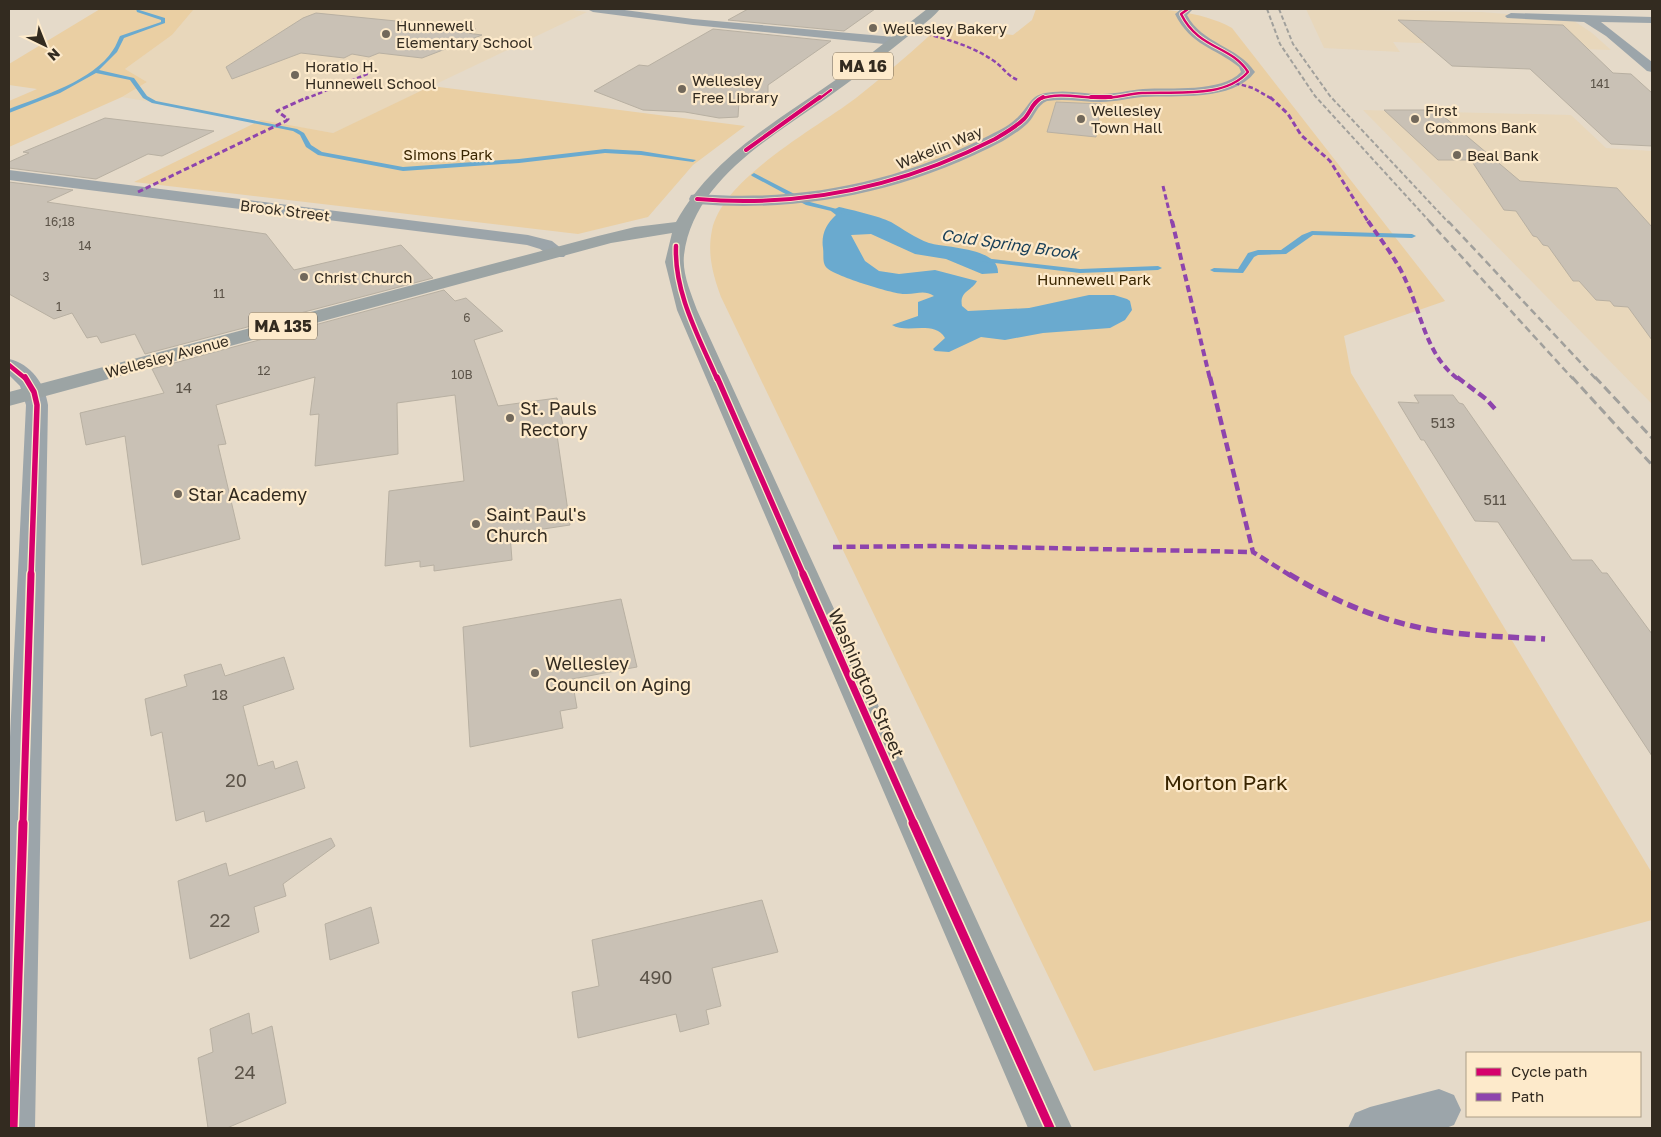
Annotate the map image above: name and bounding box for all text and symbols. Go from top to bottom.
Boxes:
place label: Hunnewell Elementary School [396,16,532,51]
place label: Wellesley Bakery [883,19,1008,37]
north arrow [20,20,70,70]
marker: Wellesley Bakery [867,22,879,34]
marker: Hunnewell Elementary School [380,28,392,40]
text: N [45,45,64,65]
road number: MA 16 [833,52,893,80]
place label: Horatio H. Hunnewell School [305,57,437,92]
marker: Horatio H. Hunnewell School [289,69,301,81]
place label: Wellesley Free Library [692,71,779,106]
house number: 141 [1591,76,1610,91]
marker: Wellesley Free Library [676,83,688,95]
place label: Wellesley Town Hall [1091,101,1163,136]
place label: First Commons Bank [1425,101,1537,136]
marker: Wellesley Town Hall [1075,113,1087,125]
marker: First Commons Bank [1409,113,1421,125]
street label: Wakelin Way [893,121,985,172]
park label: Simons Park [403,145,493,163]
place label: Beal Bank [1467,146,1540,164]
marker: Beal Bank [1451,149,1463,161]
street label: Brook Street [239,196,331,224]
house number: 16;18 [45,214,75,229]
water label: Cold Spring Brook [940,224,1082,264]
house number: 14 [78,238,92,253]
place label: Christ Church [314,268,413,286]
house number: 3 [42,269,50,284]
park label: Hunnewell Park [1037,270,1152,288]
marker: Christ Church [298,271,310,283]
house number: 11 [213,286,225,301]
house number: 1 [56,299,62,314]
house number: 6 [463,310,471,325]
road number: MA 135 [249,312,317,340]
street label: Wellesley Avenue [103,331,231,381]
house number: 12 [258,363,270,378]
house number: 10B [451,367,473,382]
house number: 14 [176,378,192,396]
place label: St. Pauls Rectory [520,397,597,440]
marker: St. Pauls Rectory [504,412,516,424]
house number: 513 [1431,413,1455,431]
place label: Star Academy [188,483,307,505]
marker: Star Academy [172,488,184,500]
house number: 511 [1483,490,1507,508]
place label: Saint Paul's Church [486,503,586,546]
marker: Saint Paul's Church [470,518,482,530]
street label: Washington Street [824,605,910,761]
place label: Wellesley Council on Aging [545,652,691,695]
marker: Wellesley Council on Aging [529,667,541,679]
house number: 18 [212,685,228,703]
house number: 20 [225,769,247,791]
park label: Morton Park [1164,769,1288,795]
house number: 22 [210,909,230,931]
house number: 490 [639,966,673,988]
legend [1466,1052,1641,1117]
house number: 24 [234,1061,256,1083]
text: Cycle path [1511,1062,1587,1080]
text: Path [1511,1087,1544,1105]

